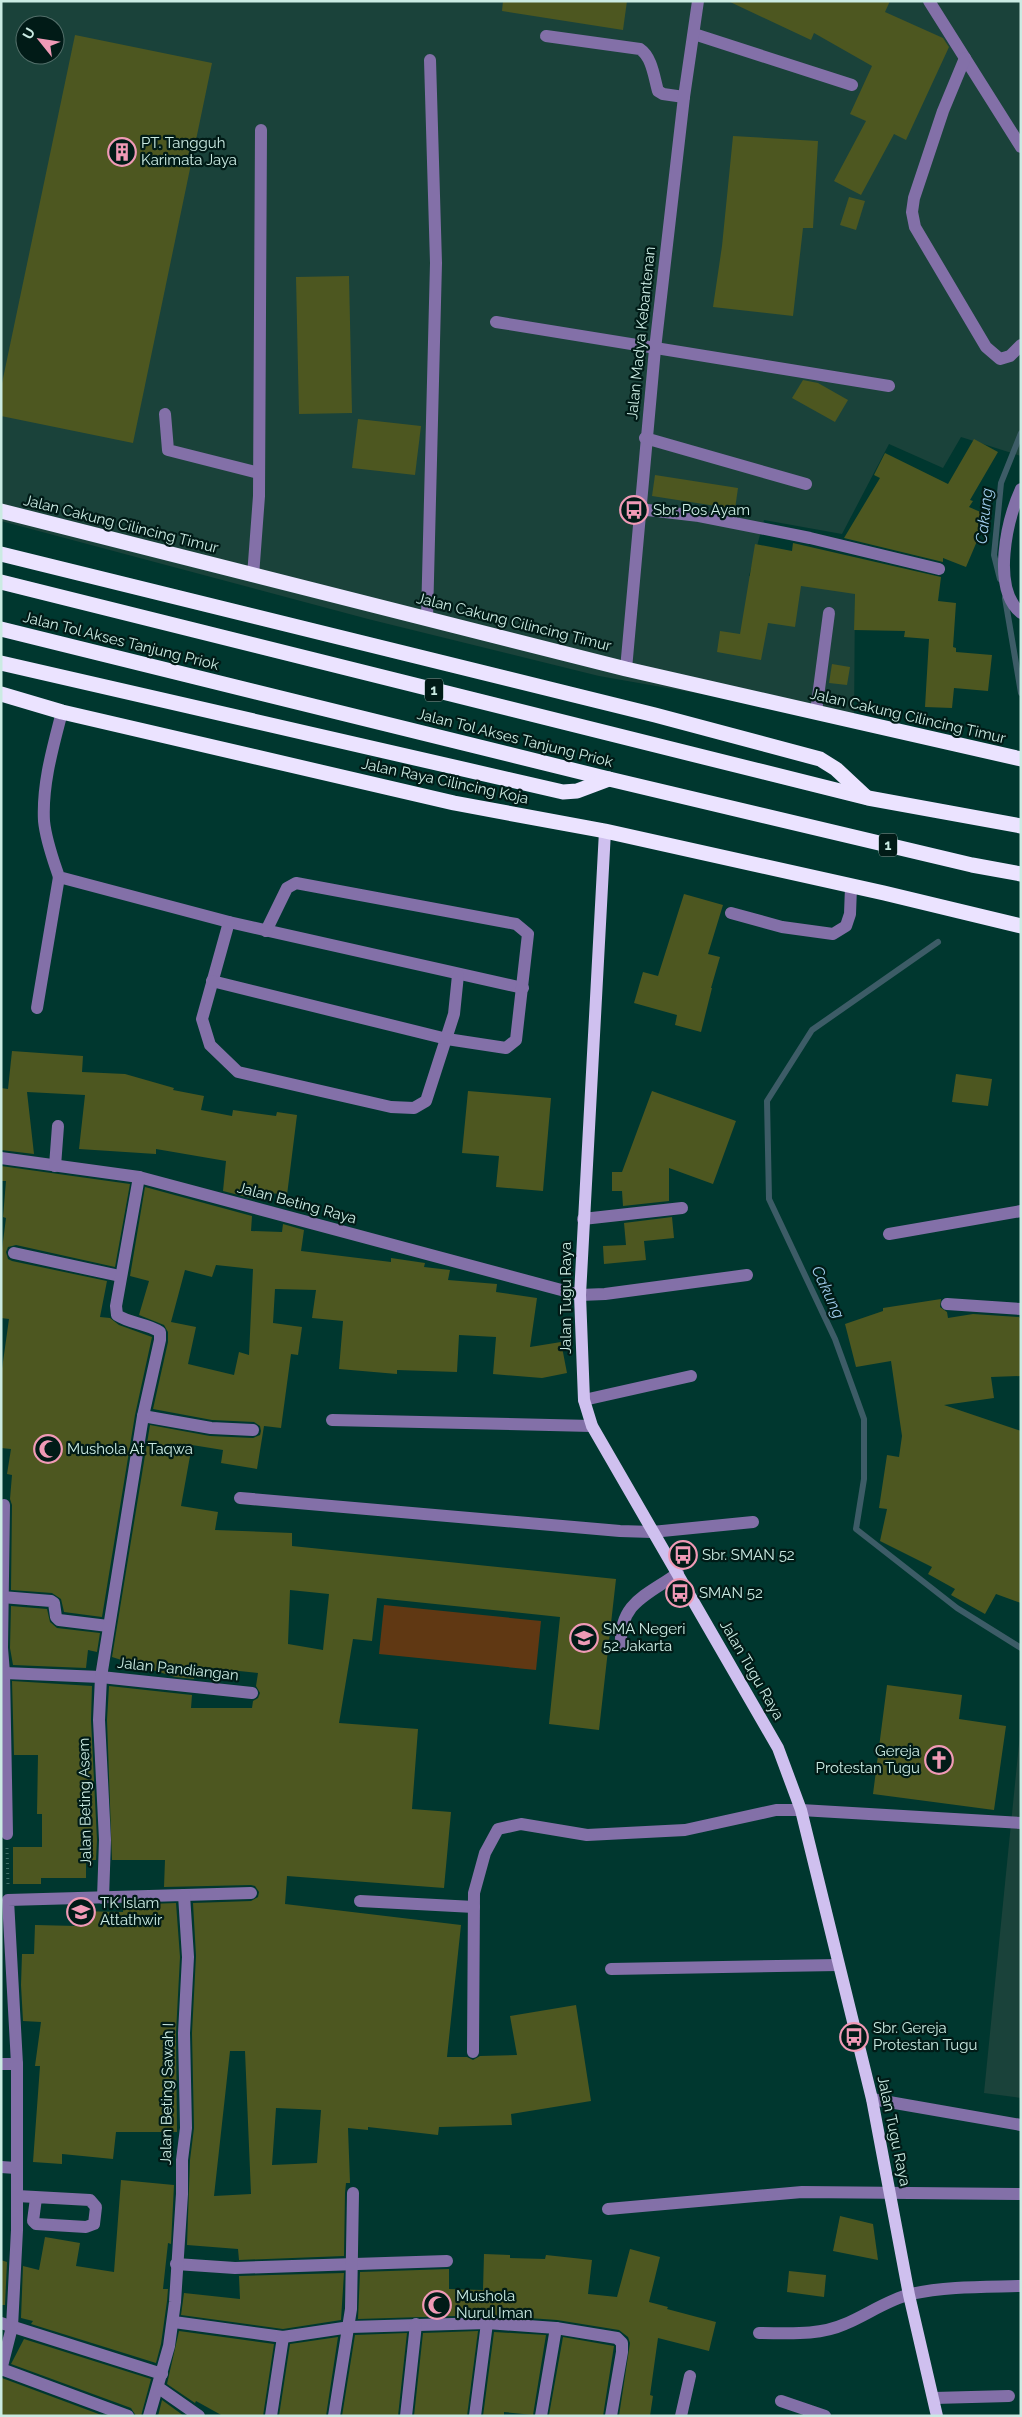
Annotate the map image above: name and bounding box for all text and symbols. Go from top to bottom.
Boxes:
north arrow [15,15,65,65]
text: U [19,25,38,42]
place label: PT. Tangguh Karimata Jaya [141,134,237,169]
building icon: PT. Tangguh Karimata Jaya [107,137,137,167]
street label: Jalan Madya Kebantenan [623,246,659,420]
water label: Cakung [972,487,996,545]
street label: Jalan Cakung Cilincing Timur [22,491,221,557]
bus stop icon: Sbr. Pos Ayam [619,495,649,525]
place label: Sbr. Pos Ayam [653,501,750,519]
street label: Jalan Cakung Cilincing Timur [415,589,614,655]
street label: Jalan Tol Akses Tanjung Priok [21,608,221,674]
road number: 1 [425,678,443,702]
street label: Jalan Cakung Cilincing Timur [808,685,1008,747]
street label: Jalan Tol Akses Tanjung Priok [415,705,615,771]
street label: Jalan Raya Cilincing Koja [360,754,530,808]
road number: 1 [879,834,897,856]
street label: Jalan Beting Raya [235,1178,359,1228]
street label: Jalan Tugu Raya [557,1242,575,1354]
water label: Cakung [808,1263,849,1322]
mosque icon: Mushola At Taqwa [33,1434,63,1464]
place label: Mushola At Taqwa [67,1440,193,1458]
bus stop icon: Sbr. SMAN 52 [668,1540,698,1570]
place label: Sbr. SMAN 52 [702,1546,795,1564]
bus stop icon: SMAN 52 [665,1578,695,1608]
place label: SMAN 52 [699,1584,763,1602]
street label: Jalan Tugu Raya [716,1617,788,1723]
place label: SMA Negeri 52 Jakarta [603,1620,686,1655]
school or university icon: SMA Negeri 52 Jakarta [569,1623,599,1653]
street label: Jalan Pandiangan [116,1654,240,1684]
street label: Jalan Beting Asem [75,1738,95,1866]
place label: Gereja Protestan Tugu [816,1742,920,1777]
church icon: Gereja Protestan Tugu [924,1745,954,1775]
place label: TK Islam Attathwir [100,1894,163,1929]
school or university icon: TK Islam Attathwir [66,1897,96,1927]
place label: Sbr. Gereja Protestan Tugu [873,2019,978,2054]
bus stop icon: Sbr. Gereja Protestan Tugu [839,2022,869,2052]
street label: Jalan Beting Sawah I [157,2023,177,2165]
street label: Jalan Tugu Raya [874,2074,914,2188]
place label: Mushola Nurul Iman [456,2287,533,2322]
mosque icon: Mushola Nurul Iman [422,2290,452,2320]

